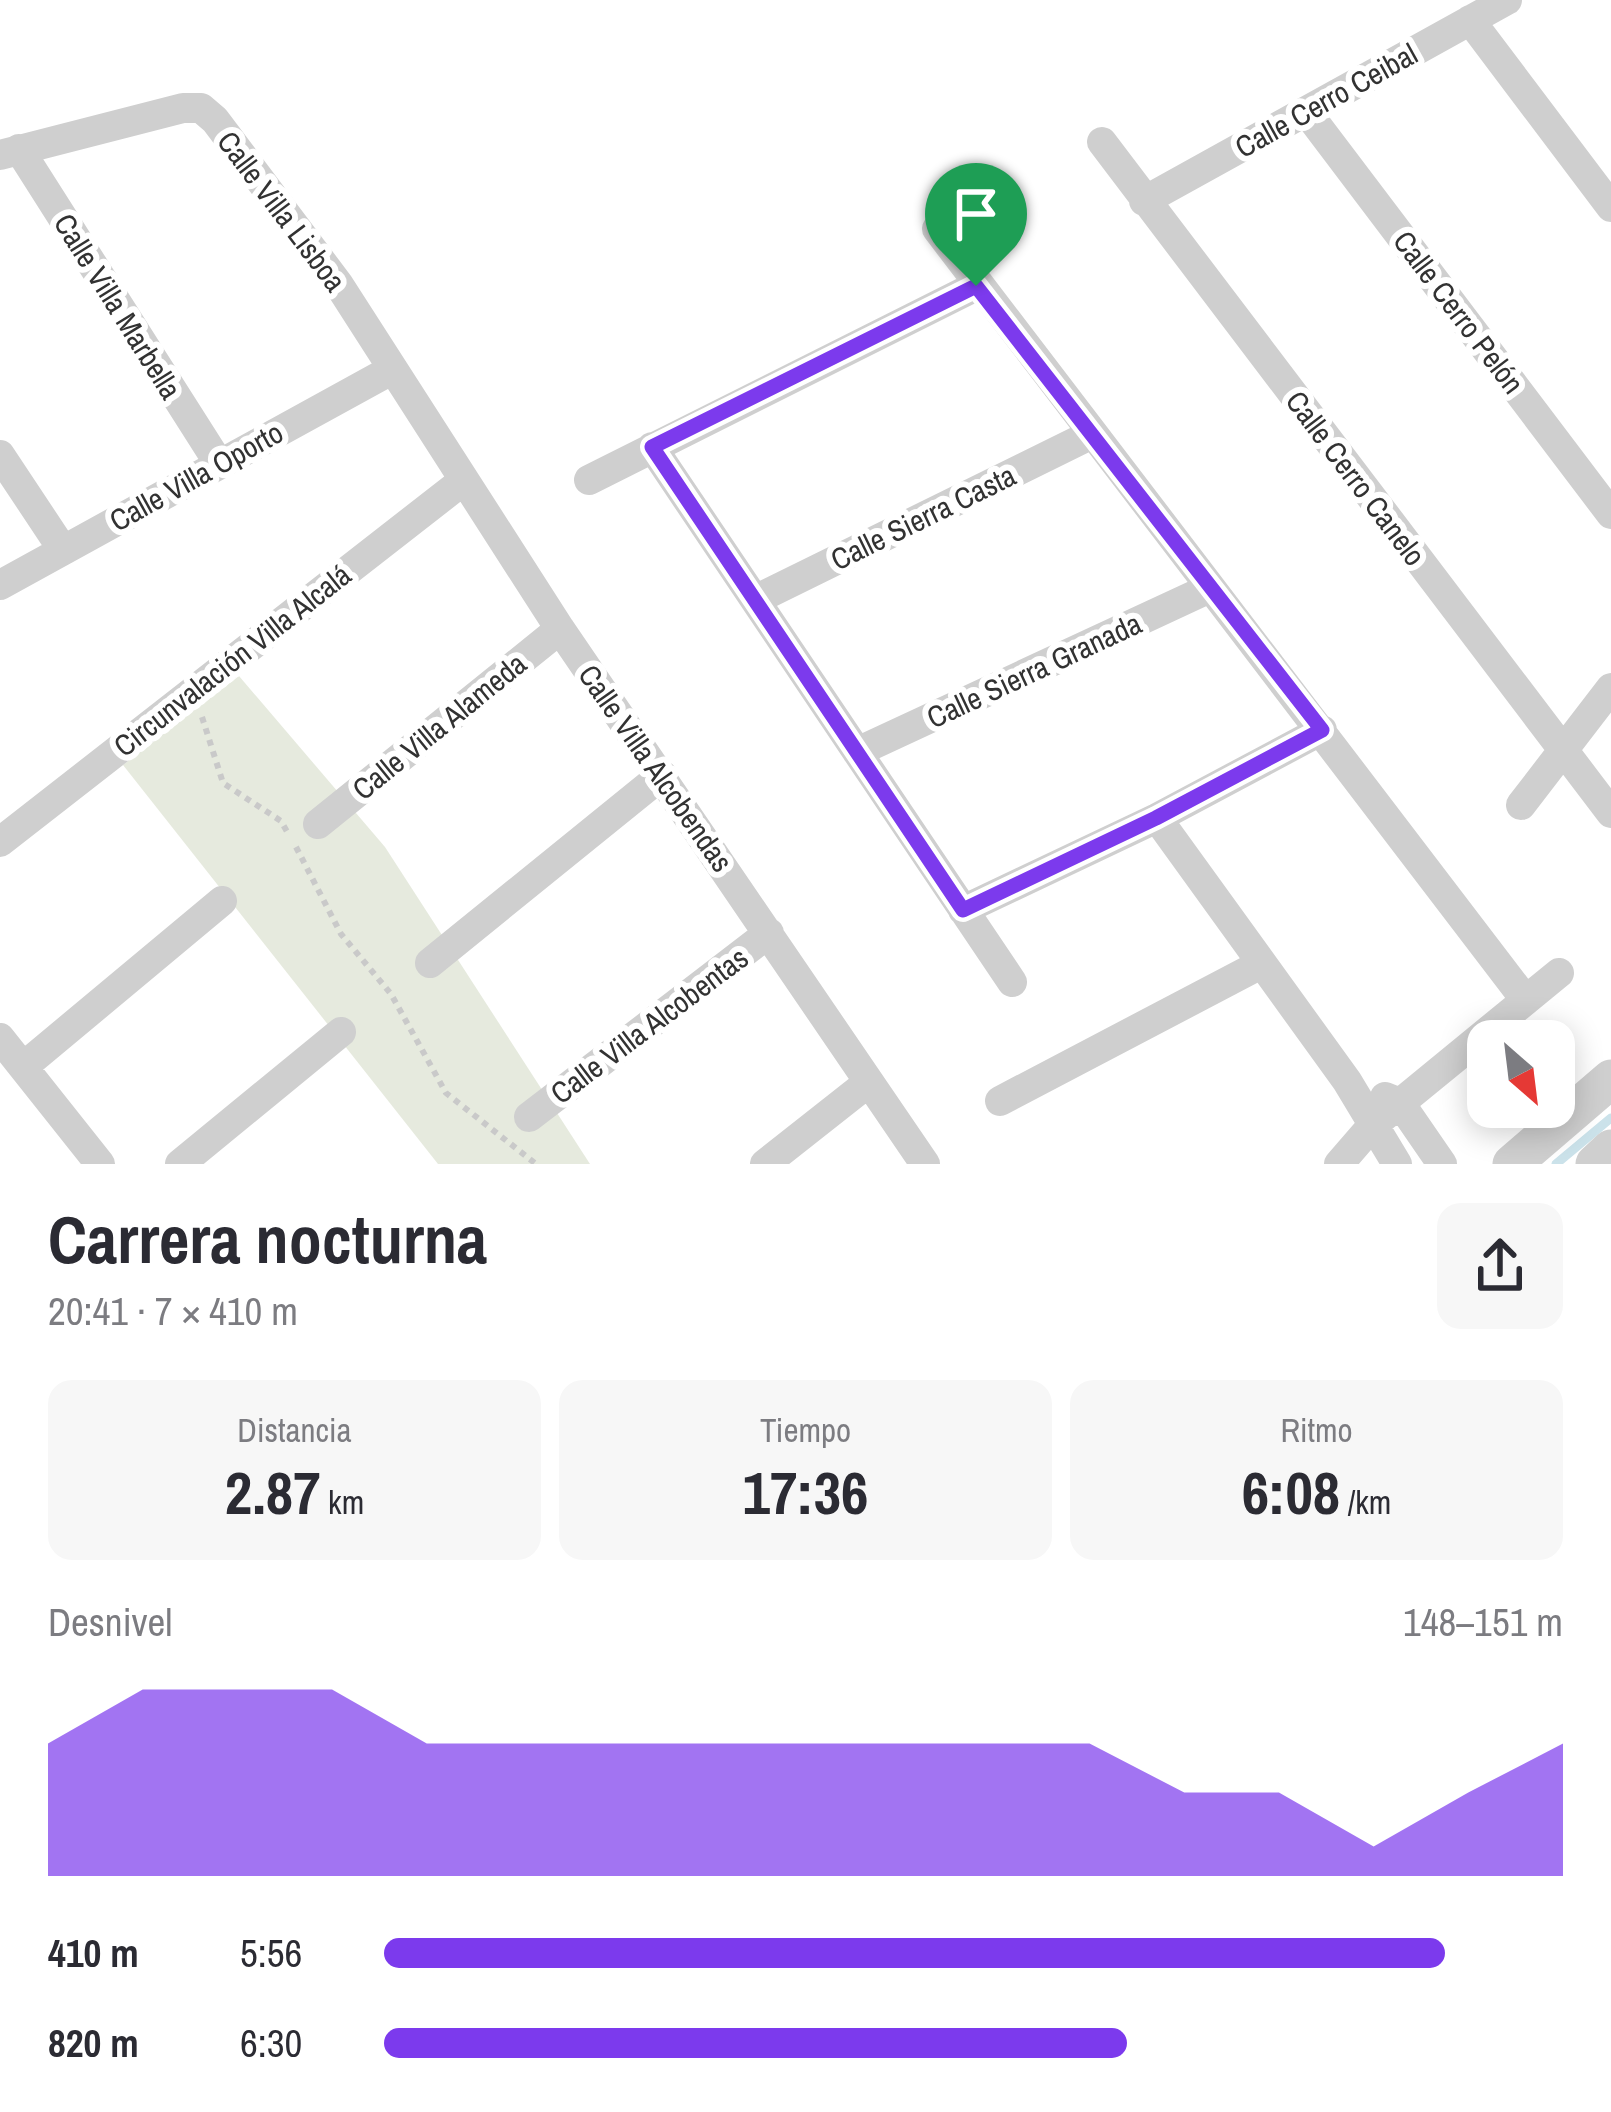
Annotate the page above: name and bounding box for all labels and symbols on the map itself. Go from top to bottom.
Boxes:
street label: Calle Cerro Ceibal [1228,33,1424,167]
street label: Calle Villa Lisboa [209,123,356,300]
pin [925,163,1027,286]
street label: Calle Villa Marbella [45,206,191,407]
street label: Calle Cerro Pelón [1385,222,1533,402]
street label: Calle Cerro Canelo [1277,382,1435,574]
street label: Calle Villa Oporto [102,412,290,540]
street label: Calle Sierra Casta [824,455,1022,579]
street label: Circunvalación Villa Alcalá [105,555,359,765]
street label: Calle Sierra Granada [920,603,1148,737]
street label: Calle Villa Alameda [344,643,535,809]
street label: Calle Villa Alcobendas [570,656,742,880]
street label: Calle Villa Alcobentas [542,938,756,1112]
north arrow [1467,1020,1575,1128]

